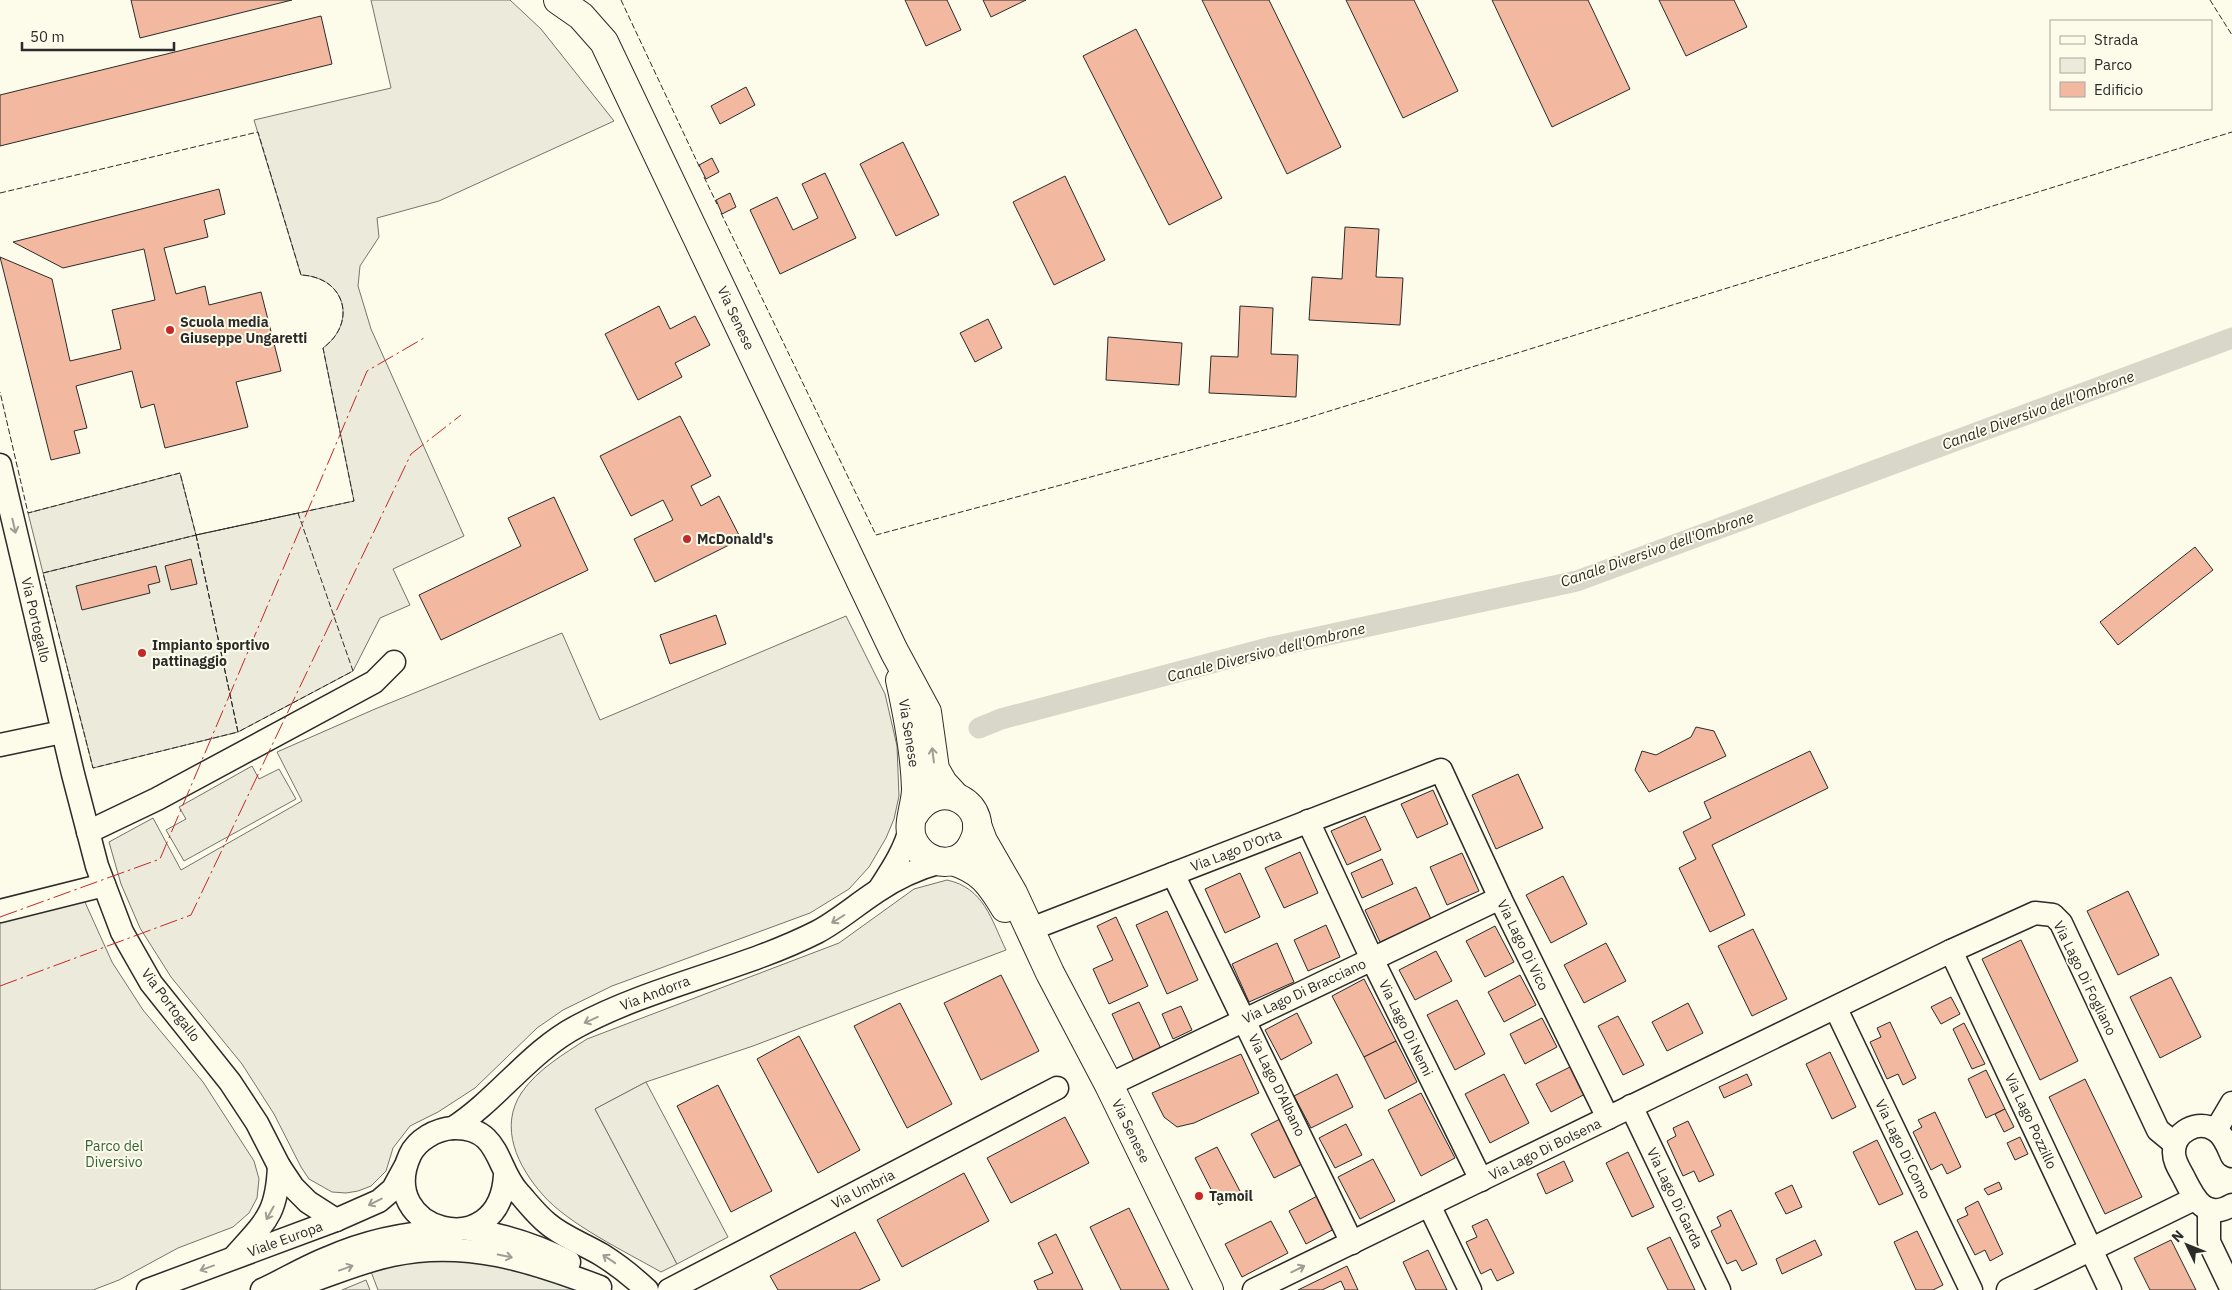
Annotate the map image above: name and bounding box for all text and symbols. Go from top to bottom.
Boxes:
scale bar [22,20,175,52]
legend [2050,20,2212,110]
text: 50 m [30,27,65,46]
text: Strada [2094,30,2138,49]
text: Parco [2094,55,2132,74]
text: Edificio [2094,80,2143,99]
street label: Via Senese [713,283,759,353]
place label: Scuola media Giuseppe Ungaretti [180,313,307,347]
marker: Scuola media Giuseppe Ungaretti [164,324,176,336]
water label: Canale Diversivo dell'Ombrone [1939,366,2137,454]
water label: Canale Diversivo dell'Ombrone [1558,507,1756,591]
one-way arrow [10,518,19,534]
place label: McDonald's [697,530,773,548]
marker: McDonald's [681,533,693,545]
street label: Via Portogallo [17,576,55,665]
water label: Canale Diversivo dell'Ombrone [1165,618,1367,686]
place label: Impianto sportivo pattinaggio [152,636,270,670]
marker: Impianto sportivo pattinaggio [136,647,148,659]
street label: Via Senese [895,698,923,769]
one-way arrow [928,747,938,763]
street label: Via Lago D'Orta [1188,824,1284,876]
street label: Via Lago Di Vico [1493,897,1553,993]
one-way arrow [831,914,845,924]
street label: Via Lago Di Fogliano [2049,918,2121,1038]
street label: Via Lago Di Bracciano [1239,954,1369,1028]
street label: Via Portogallo [138,965,204,1045]
street label: Via Andorra [618,971,693,1015]
street label: Via Lago Di Nemi [1375,977,1437,1079]
one-way arrow [584,1015,599,1025]
street label: Via Lago D'Albano [1244,1031,1310,1139]
street label: Via Lago Pozzillo [2001,1070,2061,1172]
street label: Via Senese [1108,1096,1154,1166]
street label: Via Lago Di Como [1871,1096,1935,1202]
street label: Via Lago Di Bolsena [1486,1114,1605,1184]
park label: Parco del Diversivo [85,1137,143,1171]
street label: Via Lago Di Garda [1643,1145,1707,1252]
street label: Via Umbria [828,1165,898,1213]
place label: Tamoil [1209,1187,1253,1205]
marker: Tamoil [1193,1190,1205,1202]
one-way arrow [368,1198,383,1207]
one-way arrow [265,1205,274,1220]
street label: Viale Europa [245,1217,326,1261]
north arrow [2162,1220,2212,1270]
text: N [2167,1226,2188,1246]
one-way arrow [497,1252,513,1261]
one-way arrow [602,1254,616,1265]
one-way arrow [337,1263,353,1272]
one-way arrow [200,1264,215,1273]
one-way arrow [1290,1264,1305,1273]

